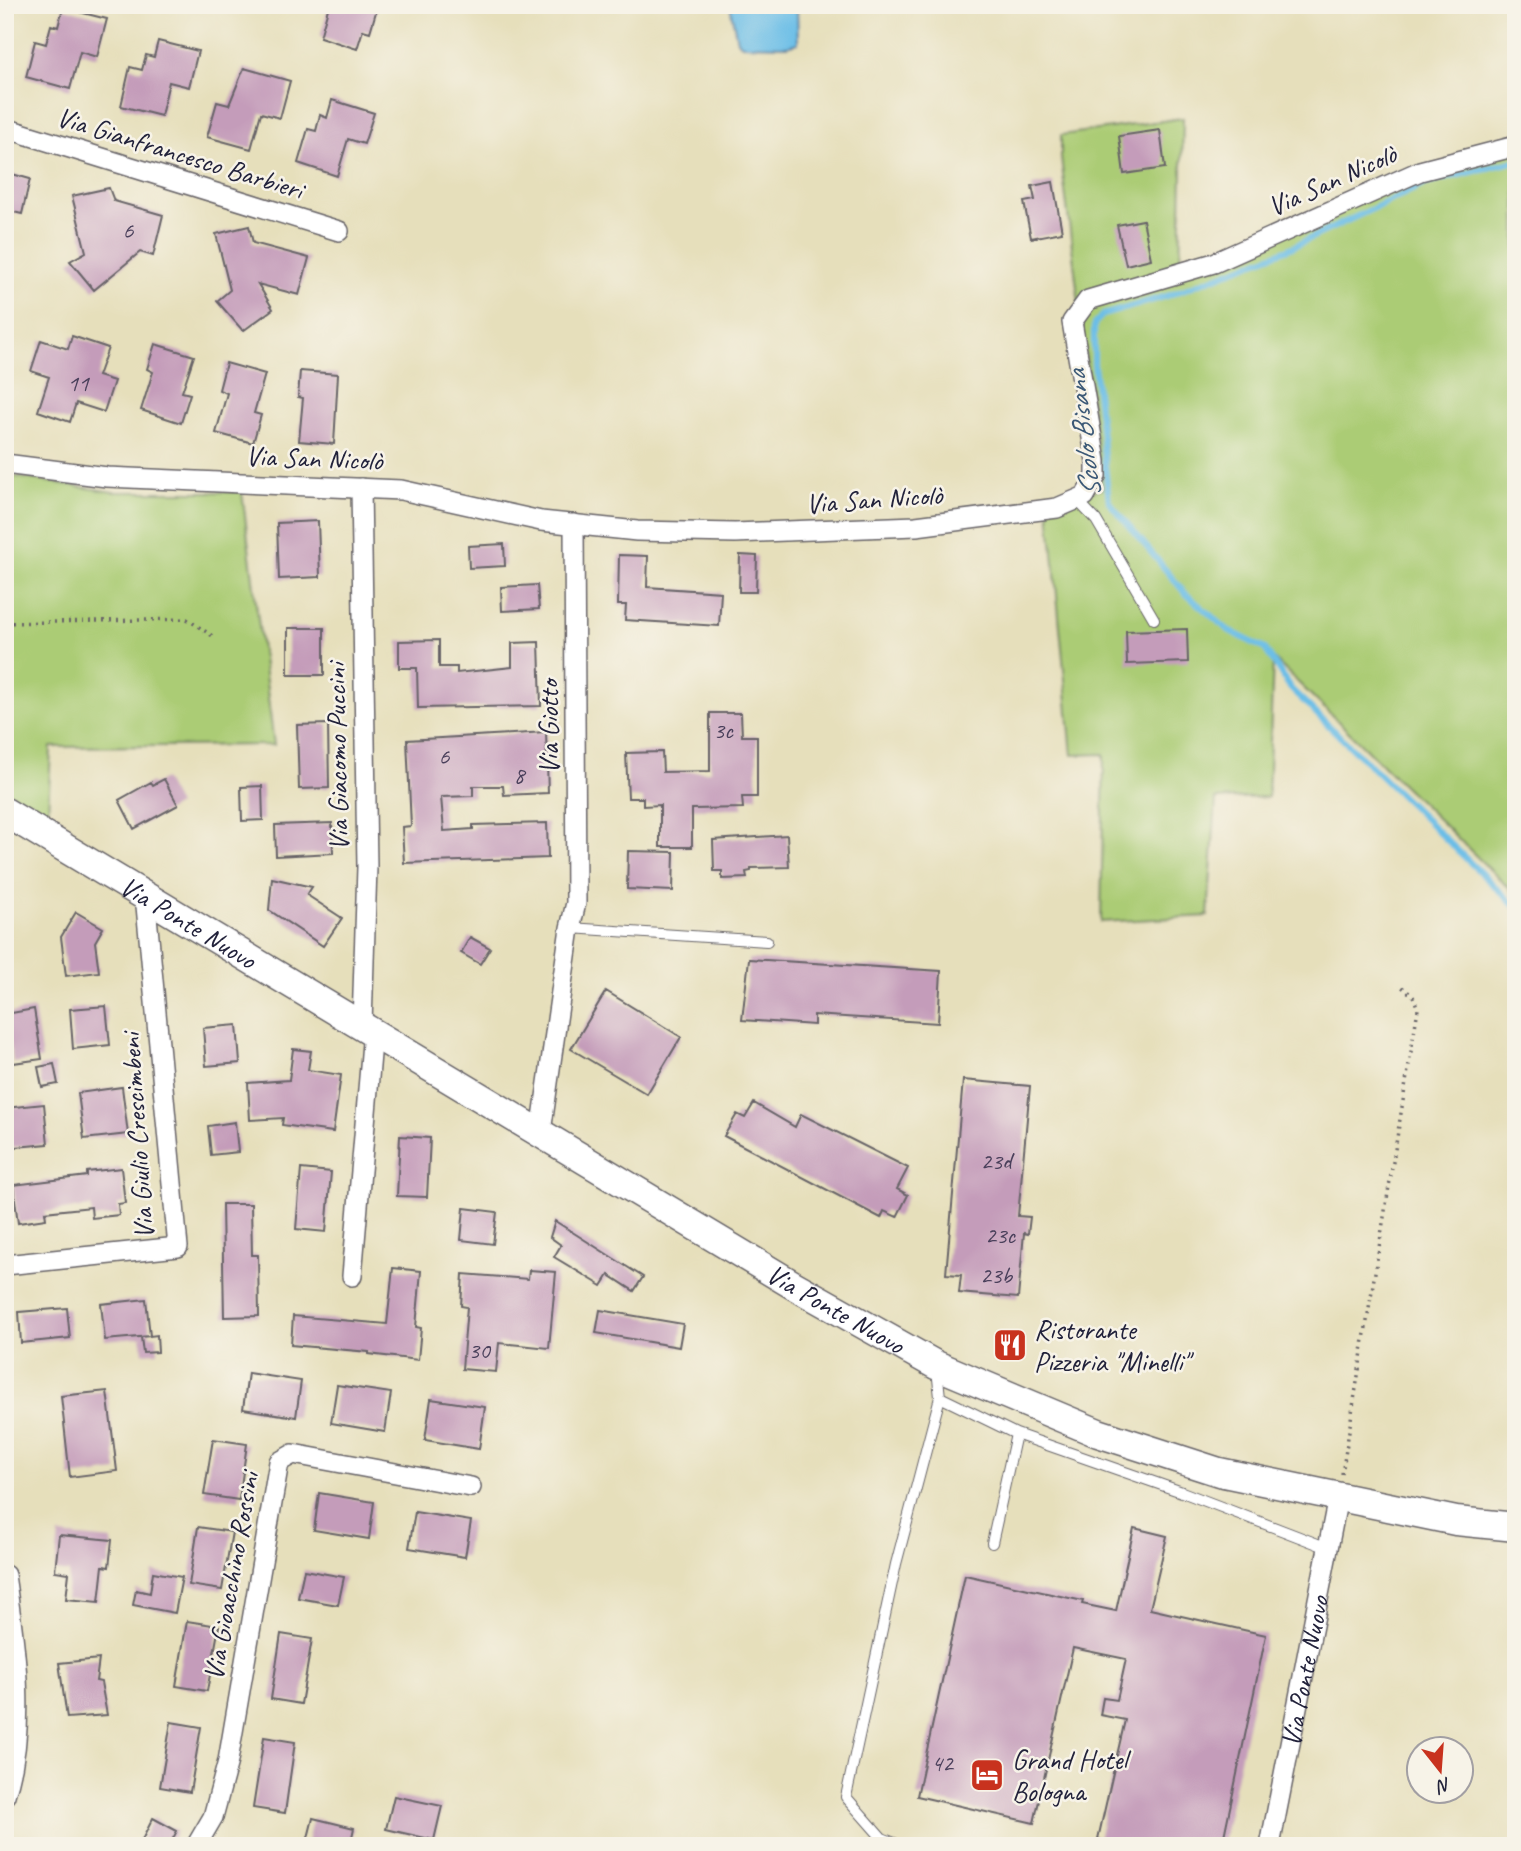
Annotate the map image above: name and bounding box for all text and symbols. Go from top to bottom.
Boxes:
street label: Via Gianfrancesco Barbieri [53,99,311,208]
street label: Via San Nicolò [1262,135,1404,224]
house number: 6 [123,215,135,245]
water label: Scolo Bisana [1056,365,1110,500]
house number: 11 [67,368,90,398]
street label: Via San Nicolò [245,438,385,478]
street label: Via San Nicolò [805,477,946,521]
street label: Via Giacomo Puccini [318,659,356,851]
street label: Via Giotto [531,677,566,774]
house number: 3c [713,715,734,745]
house number: 6 [439,741,451,771]
house number: 8 [514,760,527,790]
street label: Via Ponte Nuovo [114,868,265,977]
street label: Via Giulio Crescimbeni [112,1028,162,1240]
house number: 23d [980,1146,1015,1176]
house number: 23c [985,1220,1017,1250]
street label: Via Ponte Nuovo [761,1256,913,1362]
house number: 23b [980,1260,1014,1290]
place label: Ristorante Pizzeria "Minelli" [1034,1312,1194,1379]
restaurant icon: Ristorante Pizzeria "Minelli" [991,1326,1029,1364]
house number: 30 [468,1335,492,1365]
street label: Via Gioacchino Rossini [195,1465,267,1683]
street label: Via Ponte Nuovo [1272,1591,1336,1750]
north arrow [1406,1736,1476,1806]
place label: Grand Hotel Bologna [1012,1742,1132,1809]
house number: 42 [931,1748,955,1778]
hotel icon: Grand Hotel Bologna [968,1756,1006,1794]
text: N [1432,1772,1454,1799]

